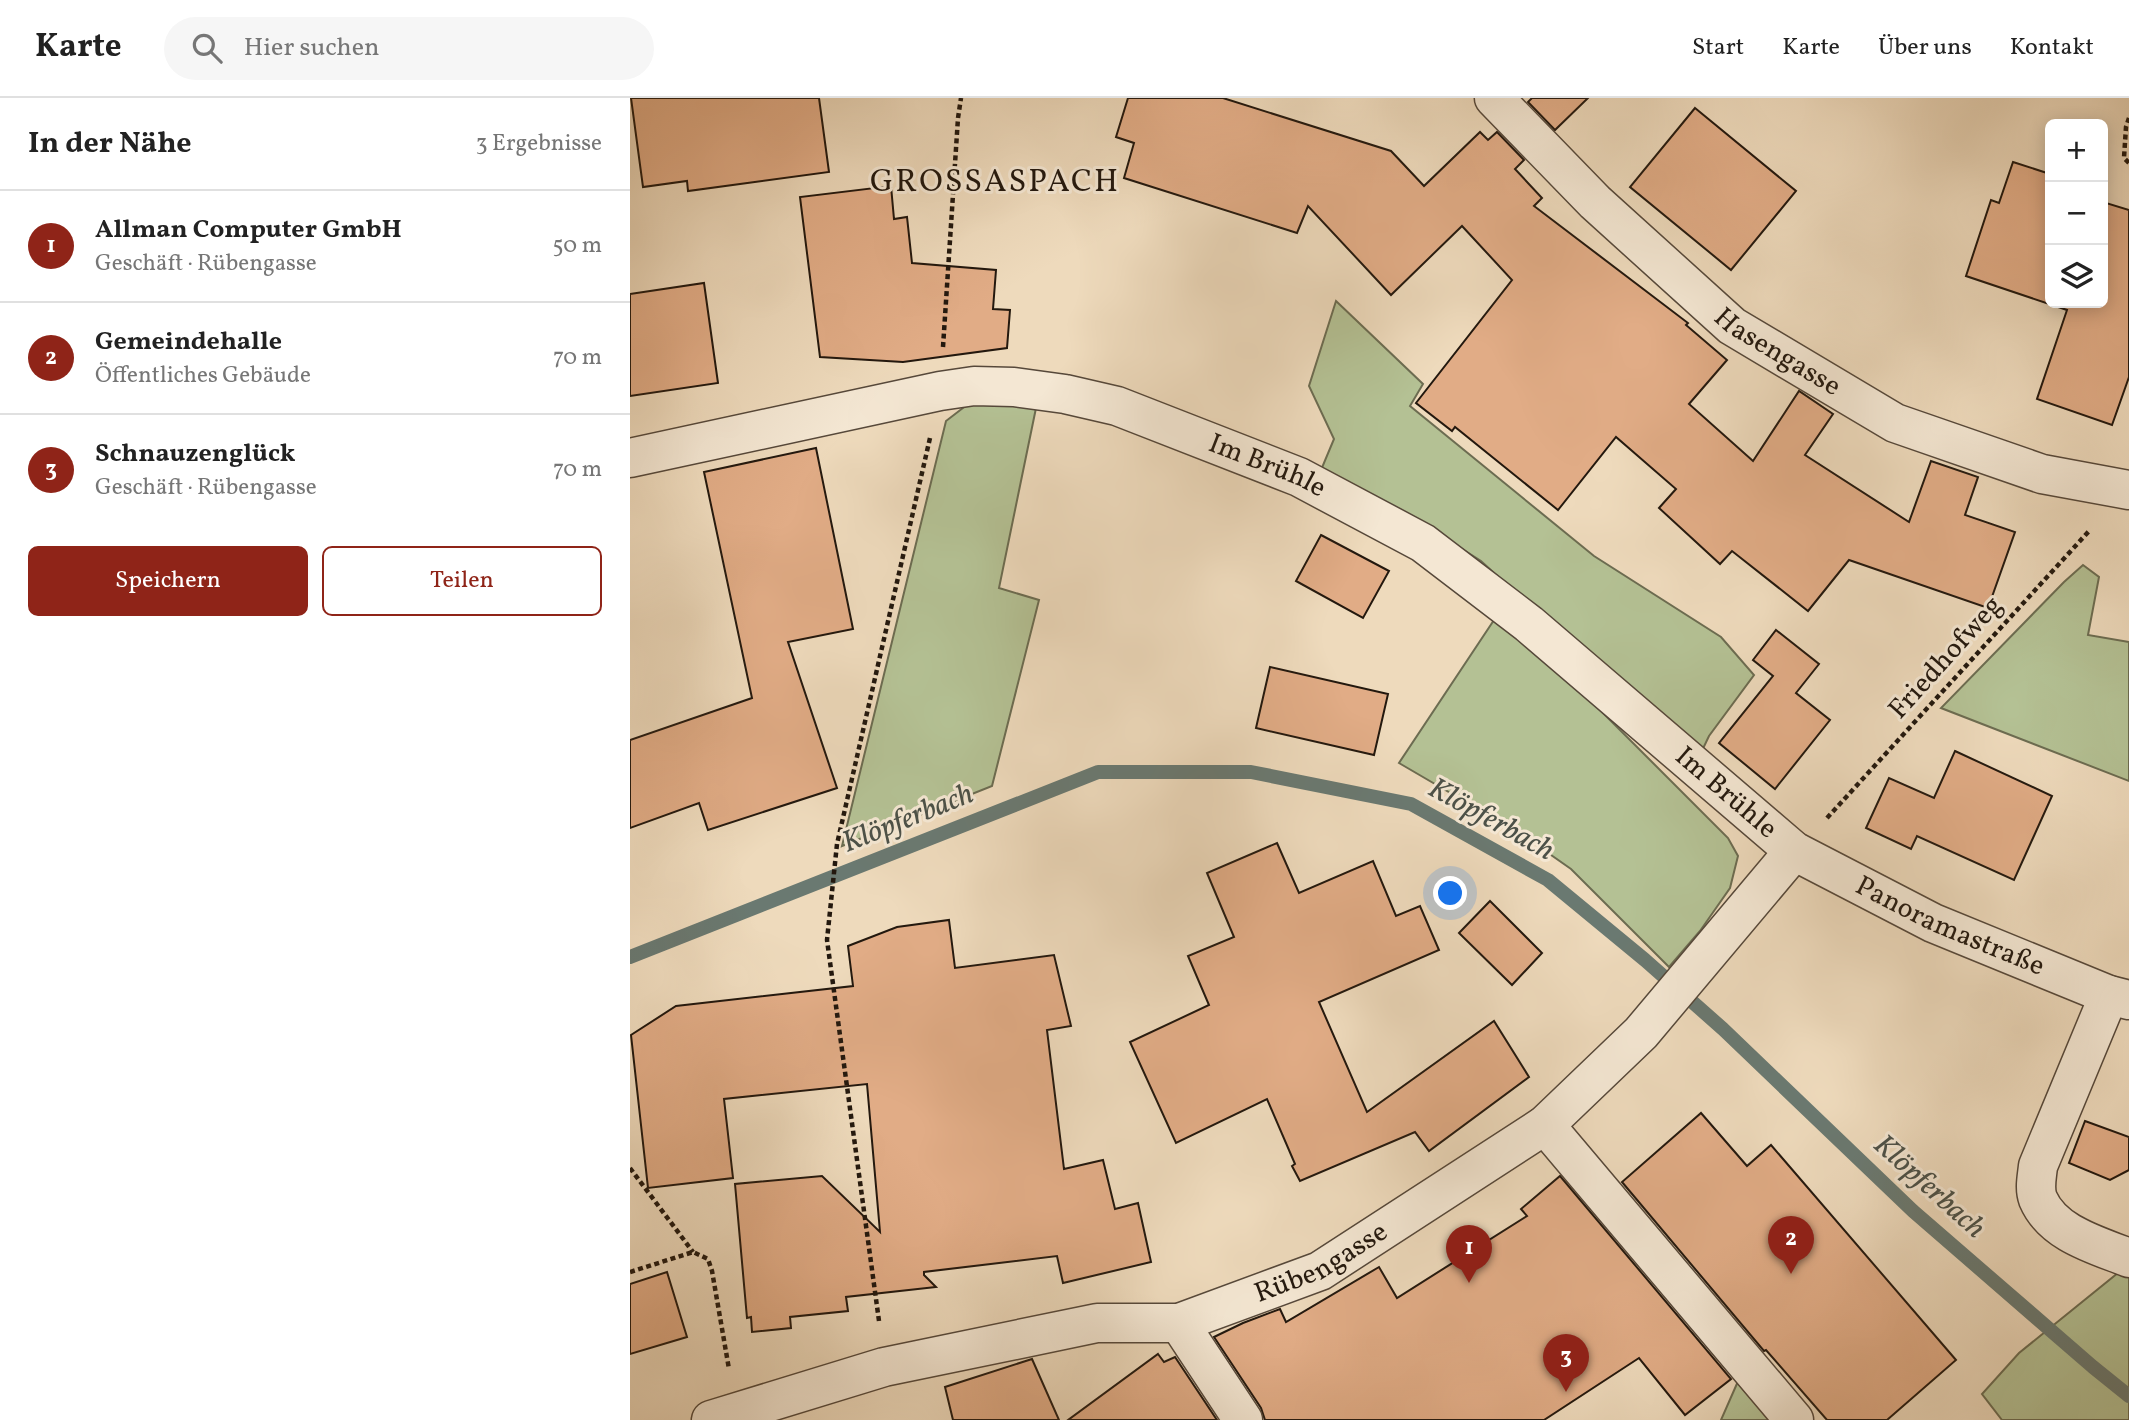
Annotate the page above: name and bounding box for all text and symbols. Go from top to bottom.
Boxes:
search box [164,17,654,80]
text: Karte [35,25,122,71]
icon: search [188,29,226,67]
text: Hier suchen [244,30,380,66]
text: Start [1692,31,1744,65]
text: Karte [1782,31,1840,65]
text: Über uns [1878,31,1972,65]
text: Kontakt [2010,31,2094,65]
map controls [2045,119,2108,308]
button: + [2045,119,2108,182]
text: In der Nähe [28,123,192,165]
text: 3 Ergebnisse [476,128,602,160]
district label: GROSSASPACH [870,161,1120,205]
button: − [2045,182,2108,245]
text: Allman Computer GmbH [95,212,402,248]
text: 1 [46,230,56,262]
text: 50 m [553,230,602,262]
button: layers [2045,245,2108,308]
text: Geschäft · Rübengasse [95,248,317,280]
street label: Hasengasse [1705,299,1848,406]
text: Gemeindehalle [95,324,282,360]
text: 2 [45,342,57,374]
text: 70 m [553,342,602,374]
text: Öffentliches Gebäude [95,360,311,392]
street label: Im Brühle [1203,424,1333,507]
text: Schnauzenglück [95,436,296,472]
text: 3 [45,454,57,486]
text: 70 m [553,454,602,486]
text: Geschäft · Rübengasse [95,472,317,504]
button: Speichern [28,546,308,616]
button: Teilen [322,546,602,616]
street label: Friedhofweg [1880,588,2012,728]
street label: Im Brühle [1666,738,1786,848]
water label: Klöpferbach [1420,768,1562,872]
water label: Klöpferbach [836,774,980,864]
street label: Panoramastraße [1849,867,2050,986]
your location [1433,876,1467,910]
water label: Klöpferbach [1864,1125,1994,1249]
street label: Rübengasse [1249,1213,1395,1313]
pin: 2 [1768,1216,1814,1274]
pin: 1 [1446,1225,1492,1283]
pin: 3 [1543,1334,1589,1392]

